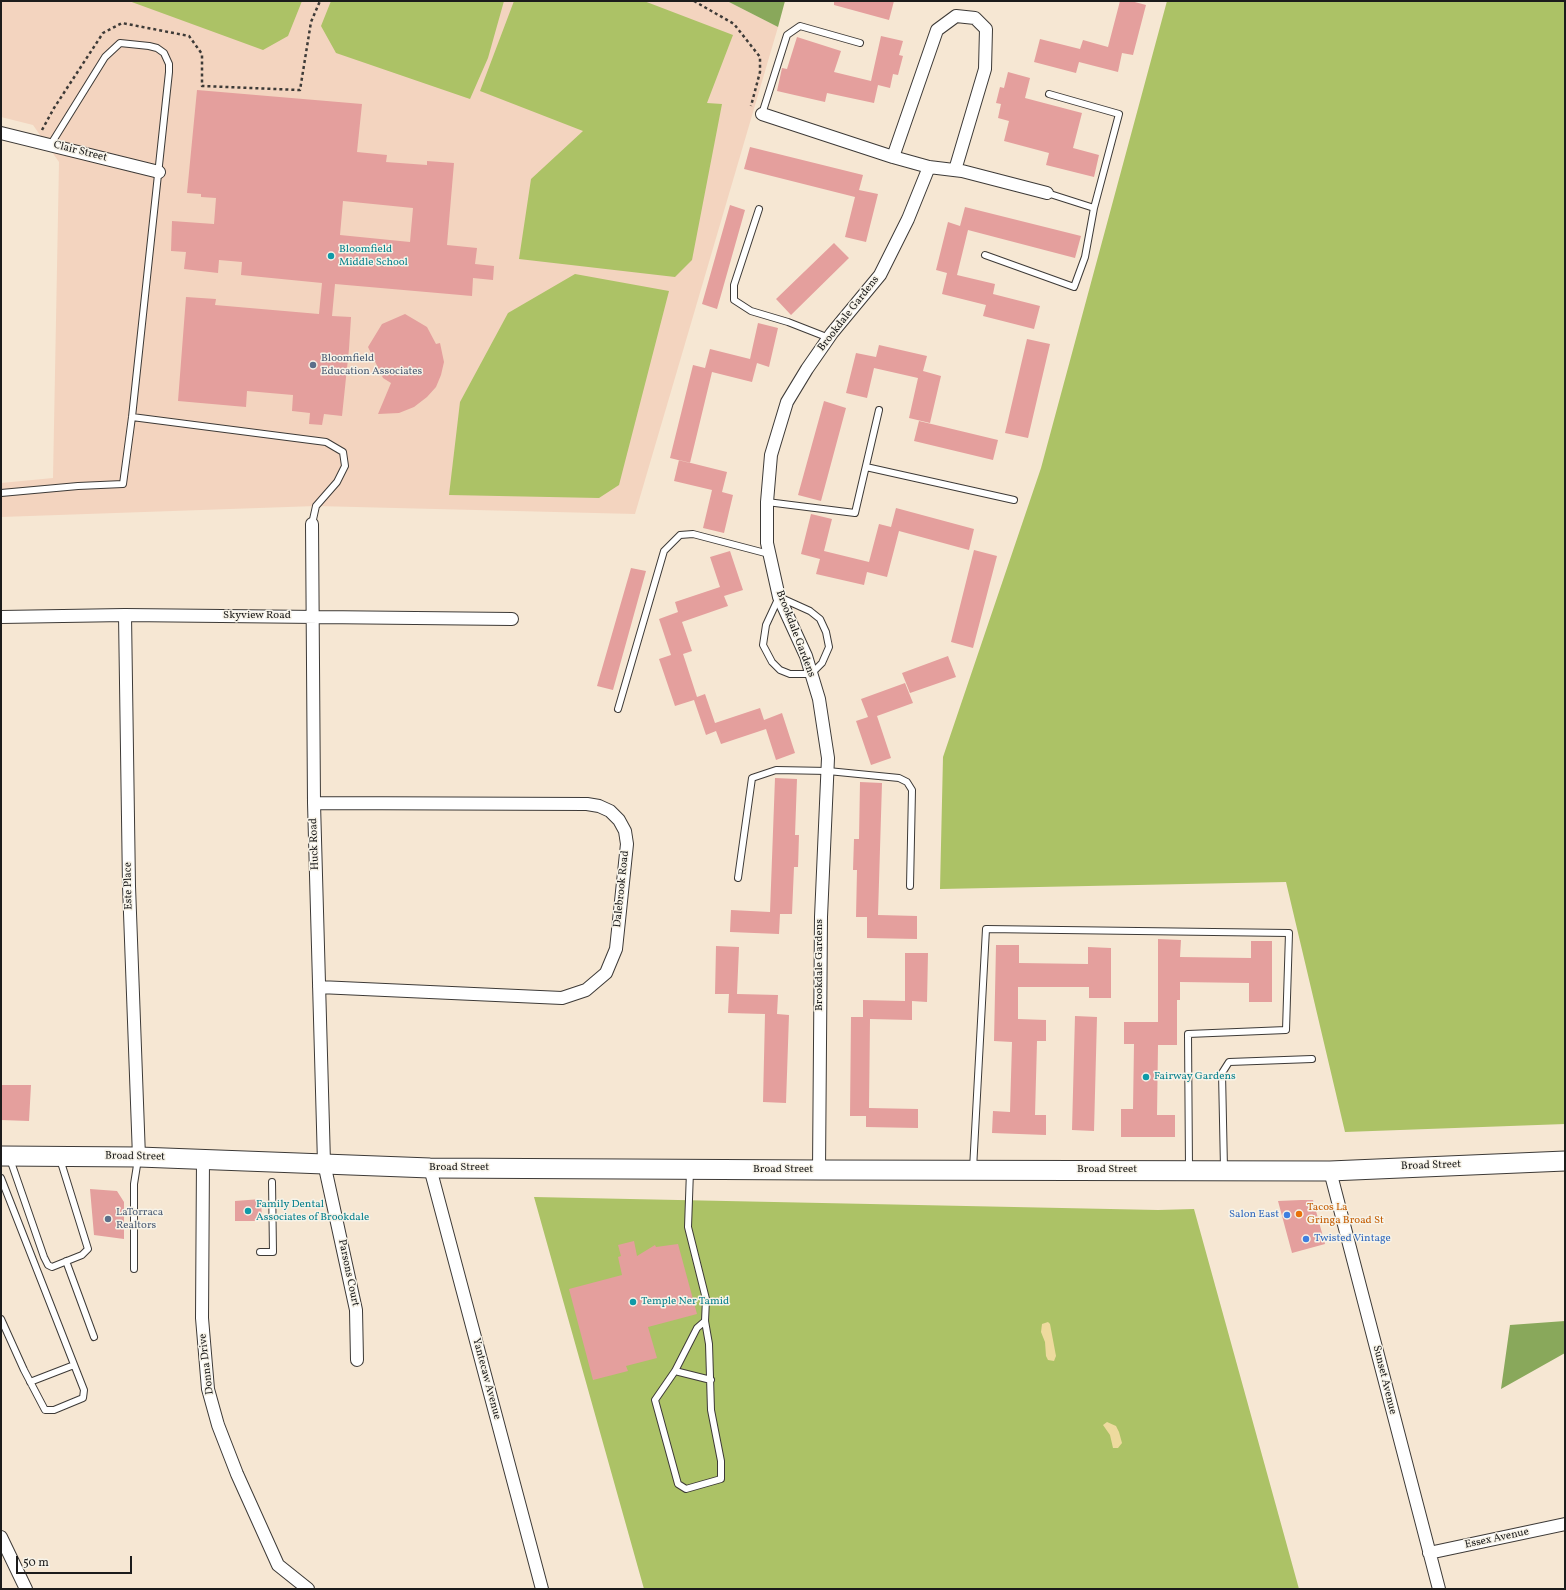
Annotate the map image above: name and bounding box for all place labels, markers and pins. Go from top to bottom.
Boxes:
place label: Bloomfield Middle School [339,243,408,269]
marker: Bloomfield Middle School [326,251,336,261]
place label: Bloomfield Education Associates [321,352,422,378]
marker: Bloomfield Education Associates [308,360,318,370]
place label: Fairway Gardens [1154,1070,1236,1084]
marker: Fairway Gardens [1141,1072,1151,1082]
place label: Family Dental Associates of Brookdale [256,1198,369,1224]
place label: Tacos La Gringa Broad St [1307,1201,1384,1227]
place label: LaTorraca Realtors [116,1206,163,1232]
marker: Family Dental Associates of Brookdale [243,1206,253,1216]
place label: Salon East [1229,1208,1279,1222]
marker: Tacos La Gringa Broad St [1294,1209,1304,1219]
marker: Salon East [1282,1210,1292,1220]
marker: LaTorraca Realtors [103,1214,113,1224]
place label: Twisted Vintage [1314,1232,1391,1246]
marker: Twisted Vintage [1301,1234,1311,1244]
place label: Temple Ner Tamid [641,1295,729,1309]
marker: Temple Ner Tamid [628,1297,638,1307]

